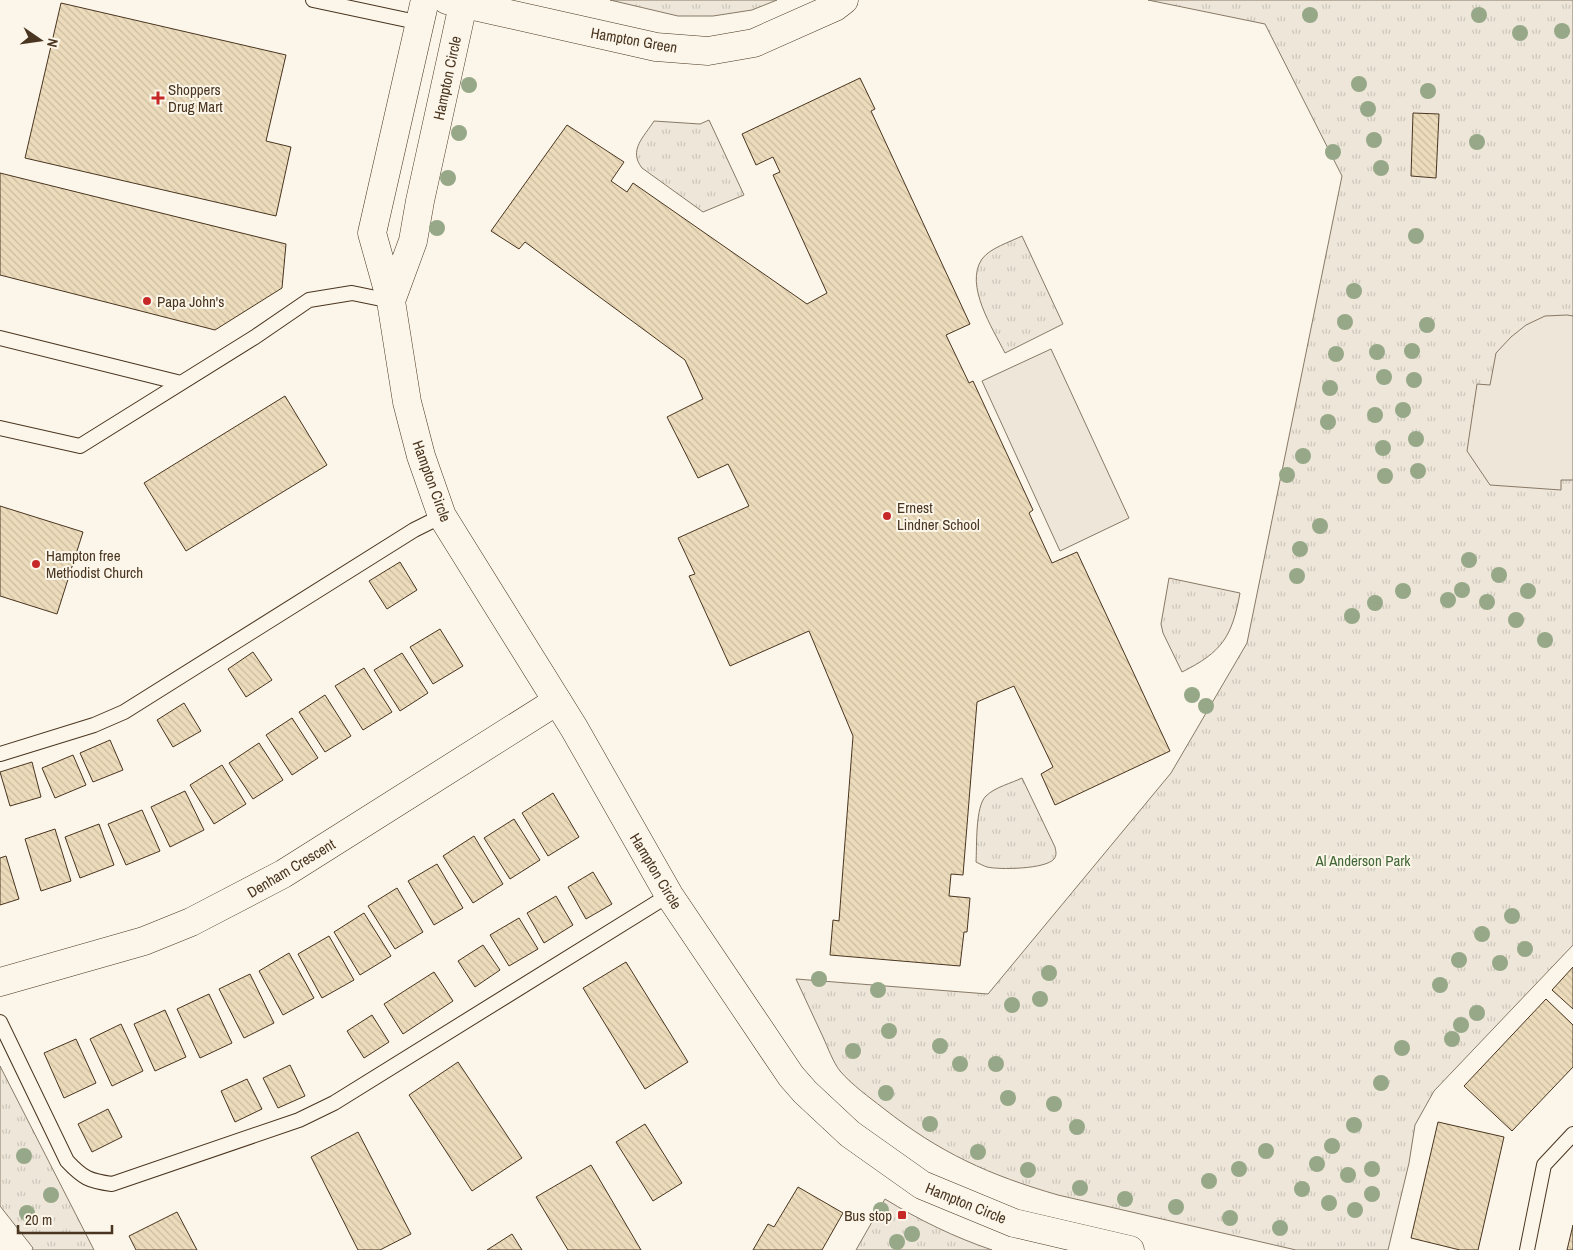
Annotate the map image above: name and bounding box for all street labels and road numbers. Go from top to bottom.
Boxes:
street label: Hampton Green [589,22,679,58]
street label: Hampton Circle [428,34,466,122]
street label: Hampton Circle [408,437,457,525]
street label: Hampton Circle [625,829,687,913]
street label: Denham Crescent [243,833,339,903]
street label: Hampton Circle [922,1177,1010,1229]

